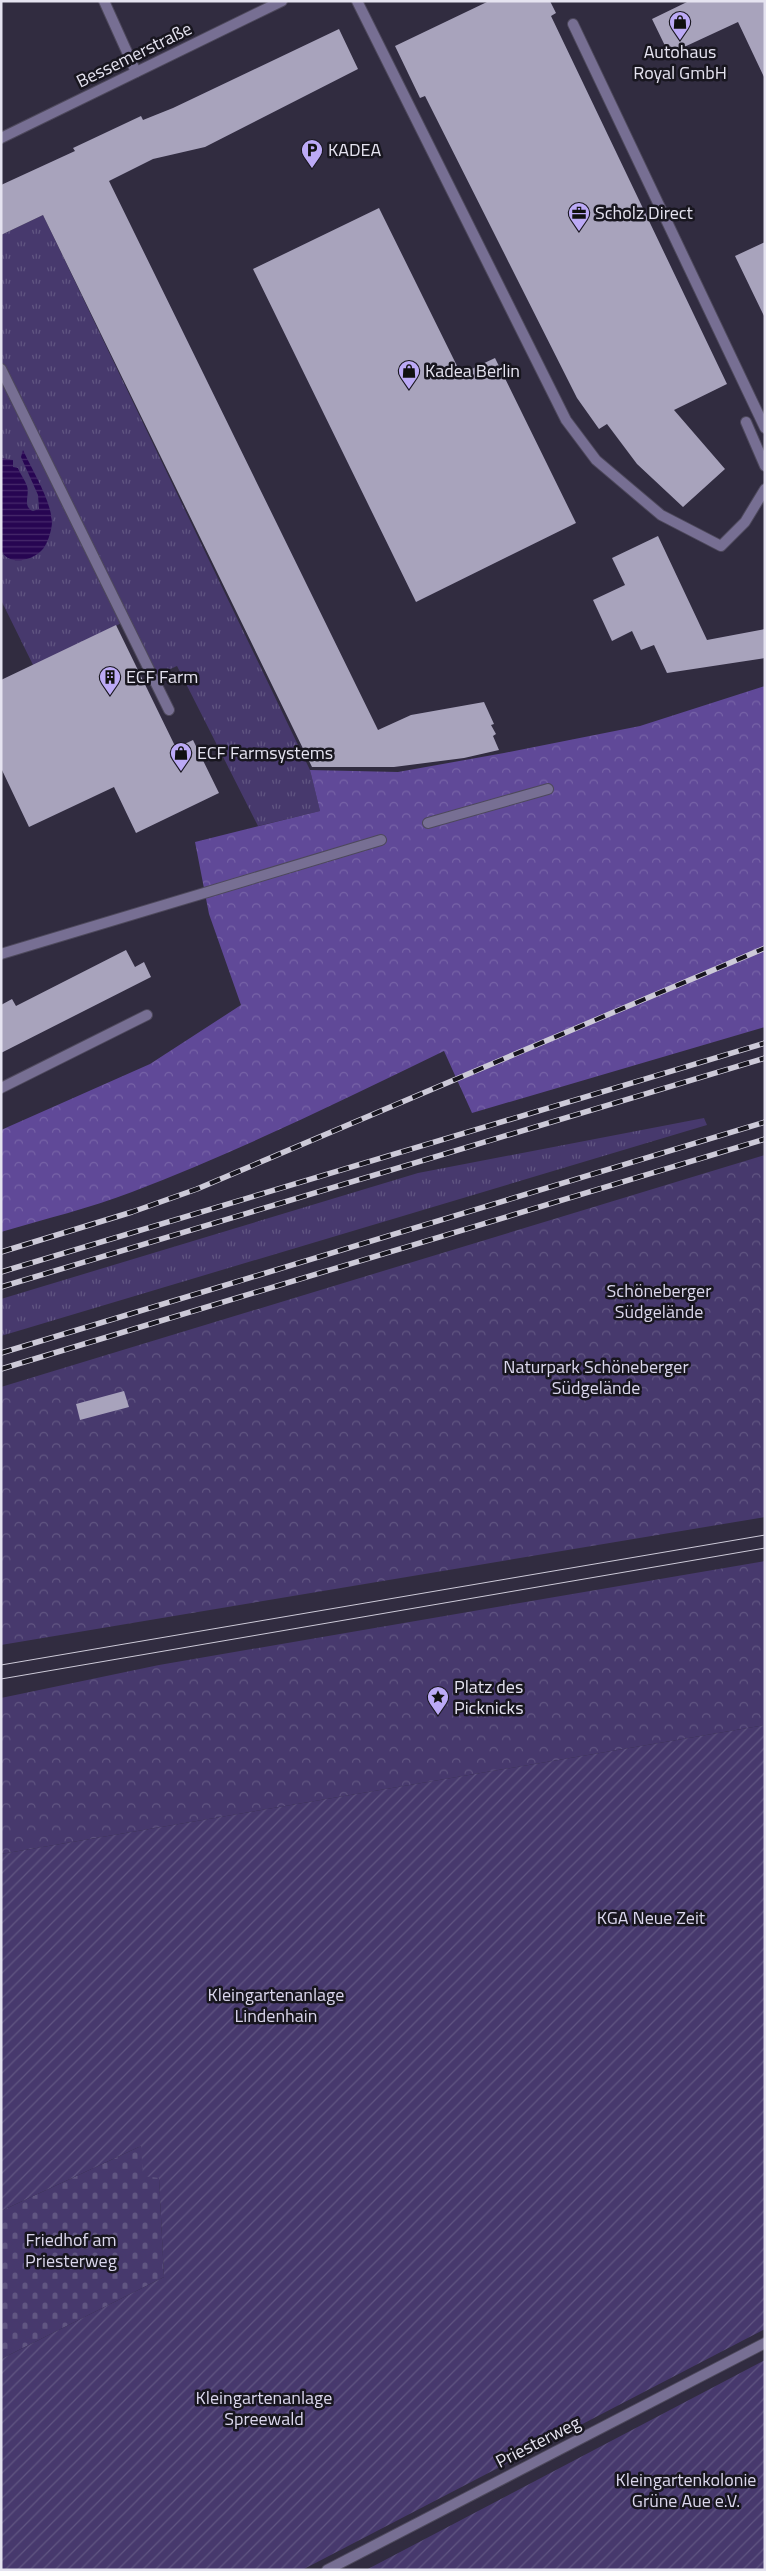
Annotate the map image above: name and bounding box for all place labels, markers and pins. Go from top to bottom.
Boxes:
shop icon: Autohaus Royal GmbH [668,10,692,41]
place label: Autohaus Royal GmbH [633,38,727,86]
place label: KADEA [328,136,382,163]
parking icon: KADEA [300,138,324,169]
place label: Scholz Direct [595,199,694,226]
office icon: Scholz Direct [567,201,591,232]
place label: Kadea Berlin [425,357,520,384]
shop icon: Kadea Berlin [397,359,421,390]
place label: ECF Farm [126,663,198,690]
building icon: ECF Farm [98,665,122,696]
place label: ECF Farmsystems [197,739,333,766]
shop icon: ECF Farmsystems [169,741,193,772]
place label: Platz des Picknicks [454,1673,524,1721]
place icon: Platz des Picknicks [426,1685,450,1716]

